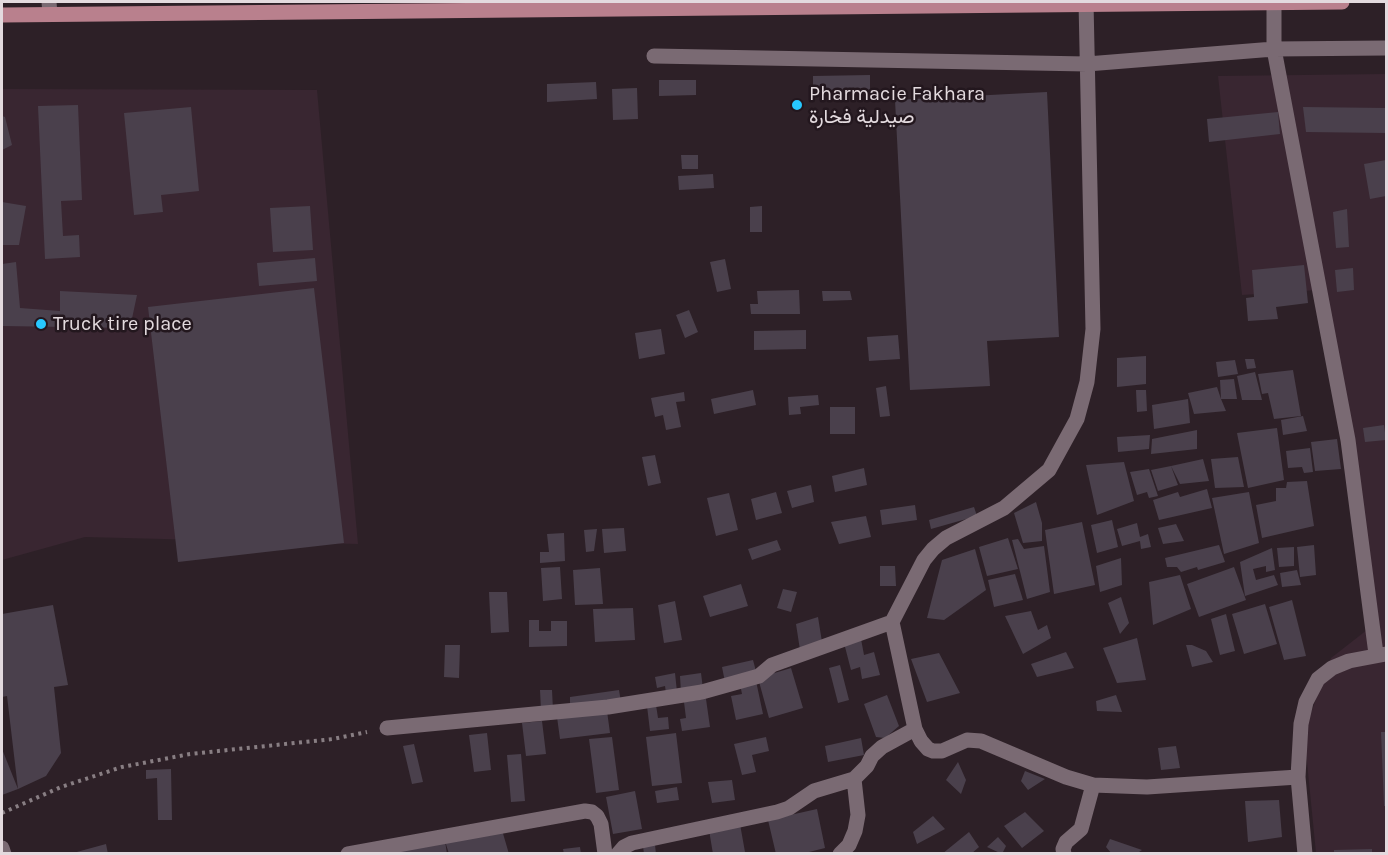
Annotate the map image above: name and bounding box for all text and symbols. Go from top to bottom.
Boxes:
place label: Pharmacie Fakhara صيدلية فخارة [809,82,985,129]
marker: Pharmacie Fakhara صيدلية فخارة [790,98,804,112]
place label: Truck tire place [53,312,192,336]
marker: Truck tire place [34,317,48,331]

